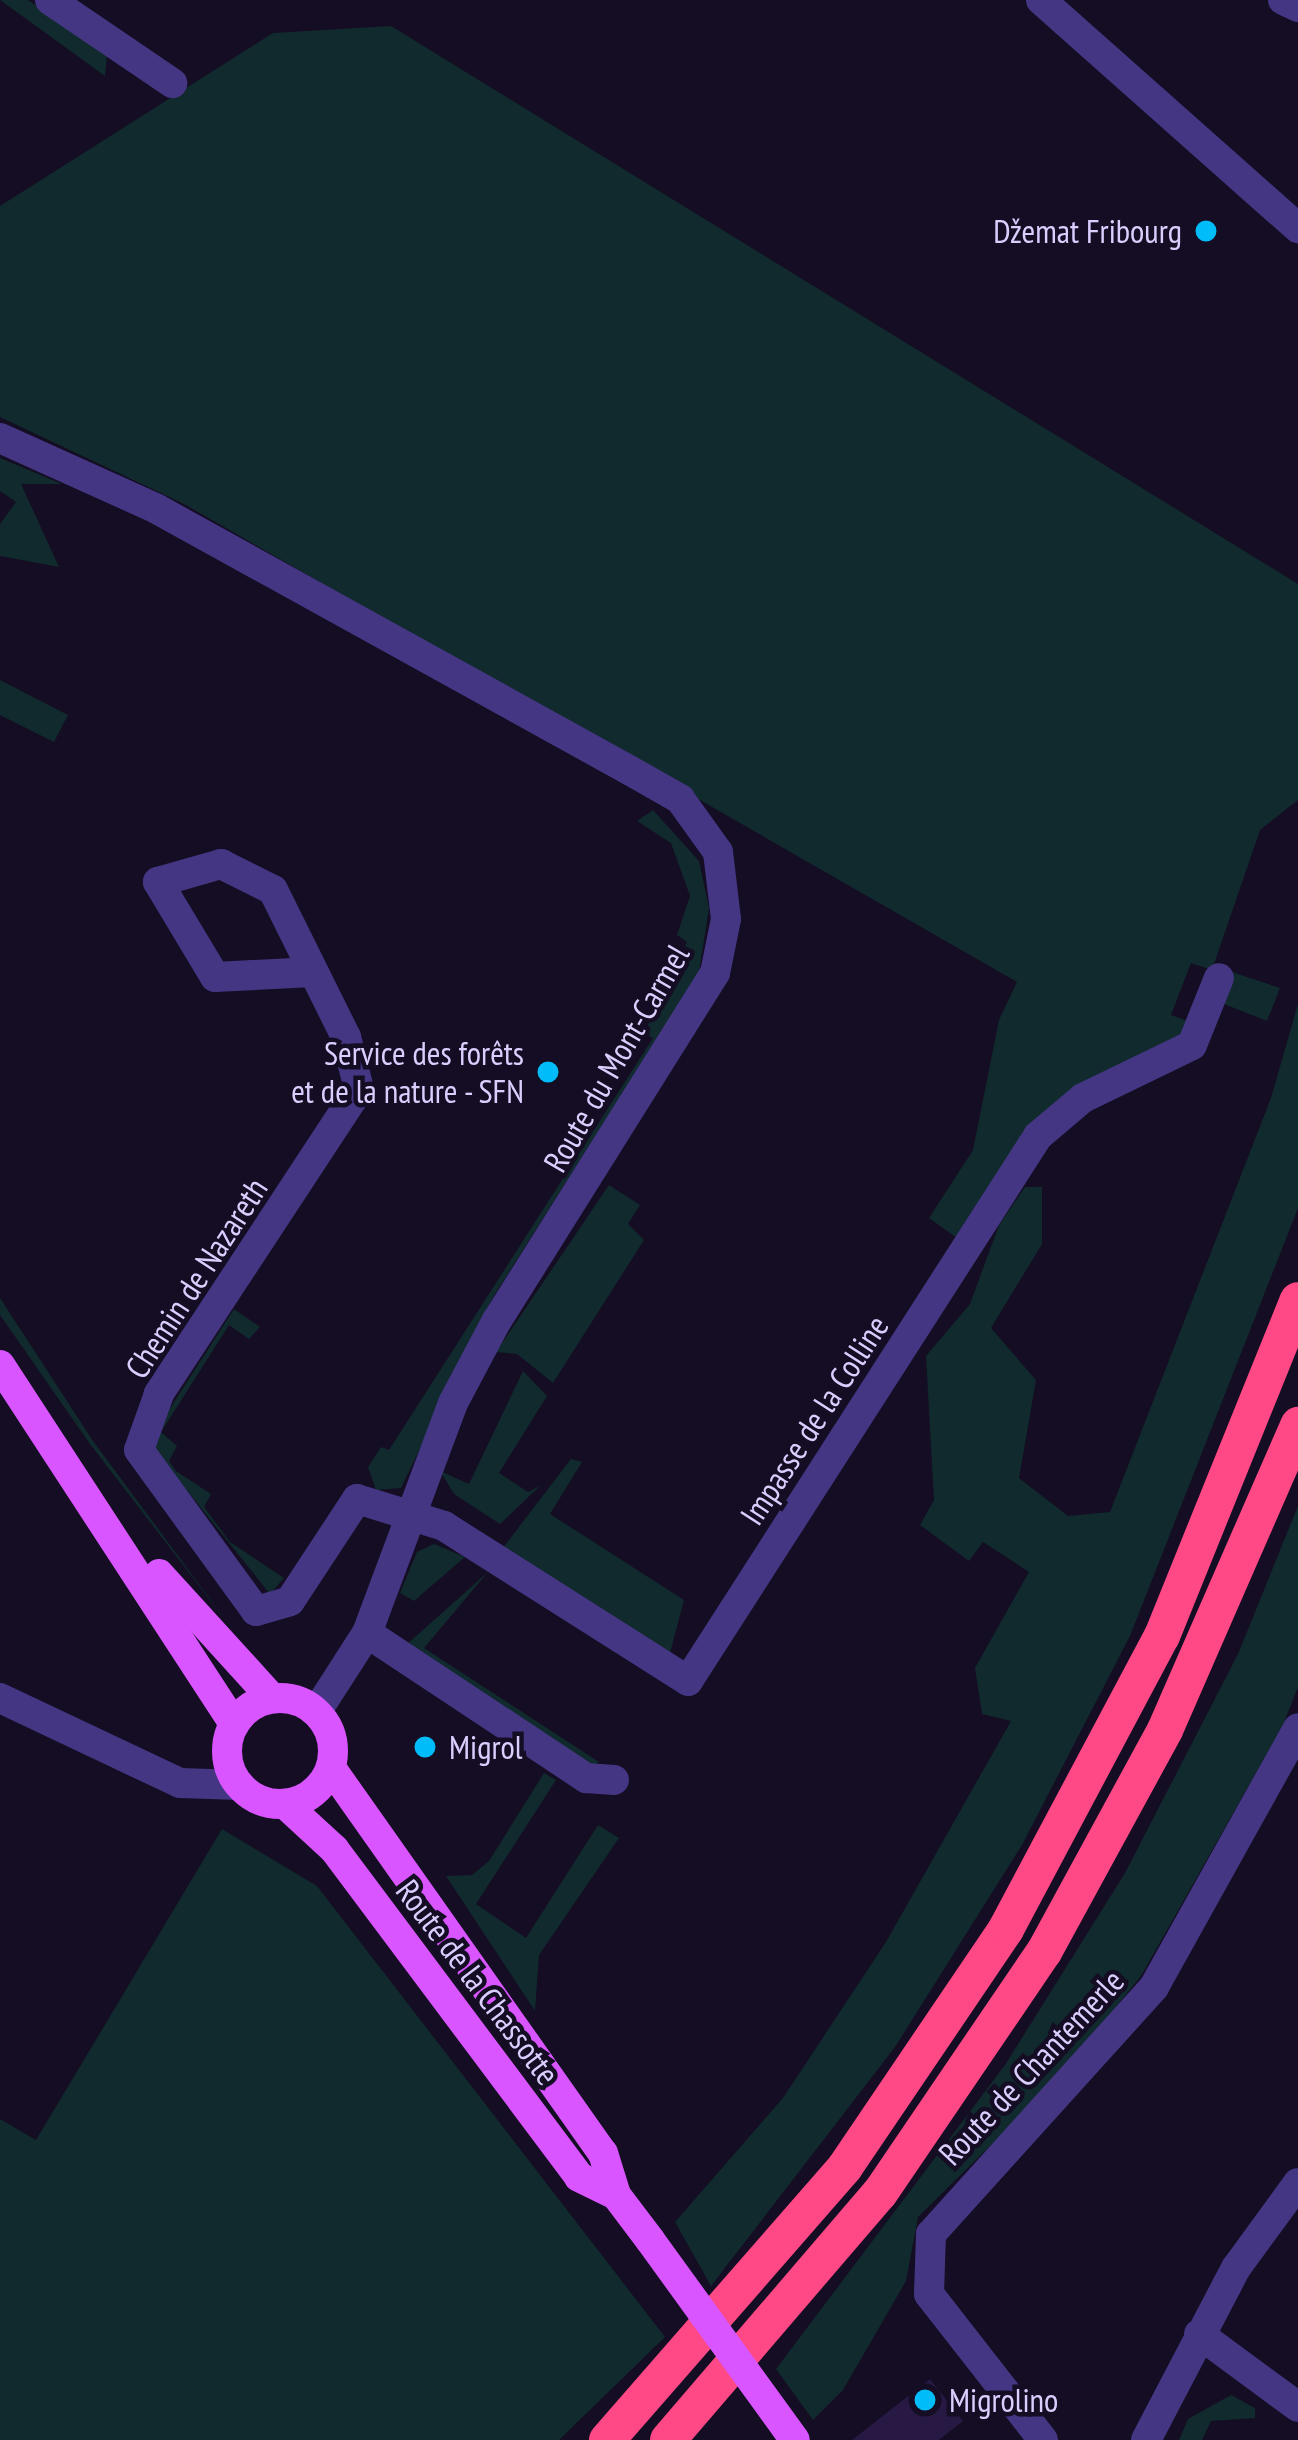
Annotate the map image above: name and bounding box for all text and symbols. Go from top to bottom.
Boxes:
place label: Džemat Fribourg [993,211,1182,251]
marker: Džemat Fribourg [1193,218,1219,244]
street label: Route du Mont-Carmel [535,937,697,1179]
place label: Service des forêts et de la nature - SFN [289,1033,524,1111]
marker: Service des forêts et de la nature - SFN [535,1059,561,1085]
street label: Chemin de Nazareth [117,1171,275,1385]
street label: Impasse de la Colline [732,1308,896,1532]
place label: Migrol [449,1727,522,1767]
marker: Migrol [412,1734,438,1760]
street label: Route de la Chassotte [388,1872,568,2092]
street label: Route de Chantemerle [930,1961,1132,2173]
place label: Migrolino [949,2380,1058,2420]
marker: Migrolino [912,2387,938,2413]

